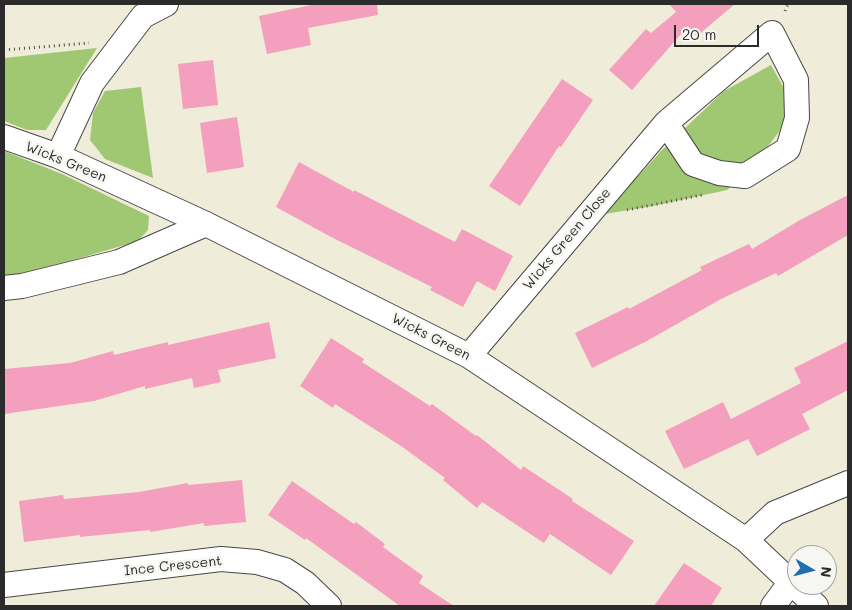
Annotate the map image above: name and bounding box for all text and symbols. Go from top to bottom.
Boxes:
scale bar [677,15,762,47]
text: 20 m [682,24,716,44]
street label: Wicks Green [23,138,109,186]
street label: Wicks Green Close [519,185,615,293]
street label: Wicks Green [389,310,473,364]
north arrow [787,545,837,595]
street label: Ince Crescent [123,552,223,580]
text: N [816,565,837,579]

